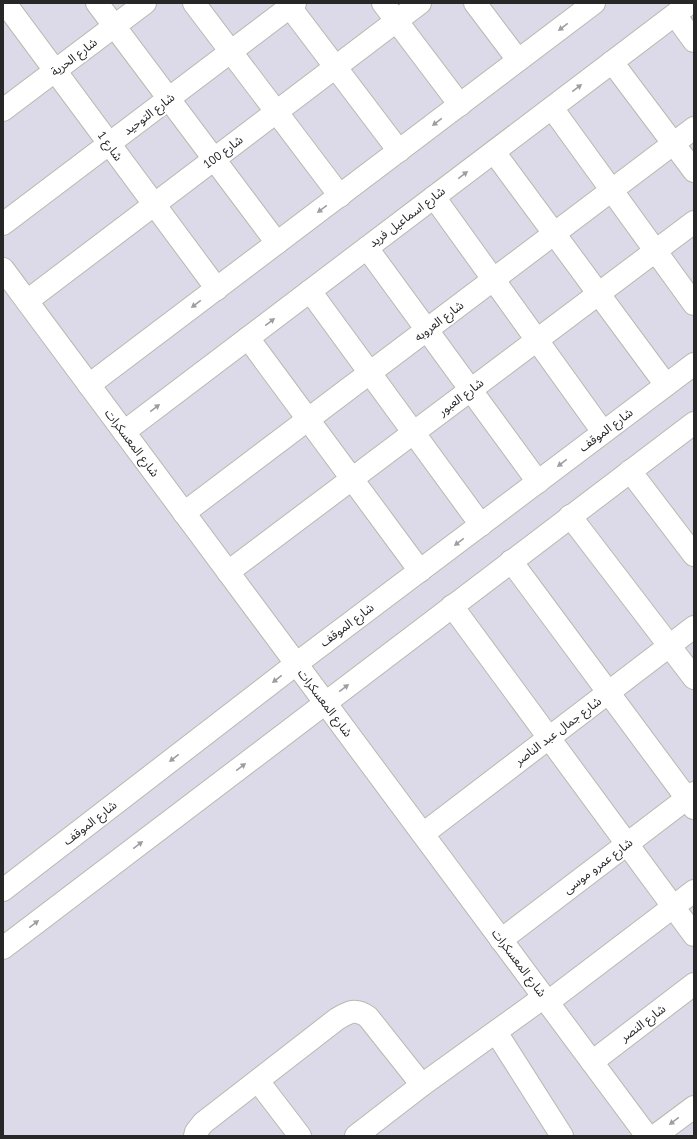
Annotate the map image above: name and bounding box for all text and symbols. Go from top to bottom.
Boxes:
one-way arrow [557,22,568,31]
street label: شارع الحرية [48,34,101,80]
one-way arrow [572,84,583,93]
street label: شارع التوحيد [120,89,179,139]
one-way arrow [431,118,442,126]
street label: شارع 1 [93,128,126,165]
street label: شارع 100 [200,132,247,173]
one-way arrow [457,171,468,180]
street label: شارع اسماعيل فريد [366,183,449,252]
one-way arrow [317,205,328,213]
street label: شارع العروبه [411,297,468,346]
one-way arrow [191,300,202,308]
one-way arrow [264,317,275,326]
street label: شارع العبور [434,375,488,421]
one-way arrow [149,404,160,412]
street label: شارع الموقف [576,404,637,456]
street label: شارع المعسكرات [100,406,163,481]
one-way arrow [557,459,568,467]
one-way arrow [453,537,464,546]
street label: شارع الموقف [317,599,378,651]
street label: شارع المعسكرات [293,666,356,741]
one-way arrow [271,675,282,683]
one-way arrow [339,684,350,692]
street label: شارع جمال عبد الناصر [511,693,605,770]
one-way arrow [168,754,179,763]
one-way arrow [236,763,246,771]
street label: شارع الموقف [60,797,121,850]
street label: شارع عمرو موسى [560,835,637,898]
one-way arrow [132,841,143,850]
one-way arrow [29,920,39,928]
street label: شارع المعسكرات [487,926,550,1001]
street label: شارع النصر [616,1001,670,1047]
one-way arrow [669,1117,680,1125]

